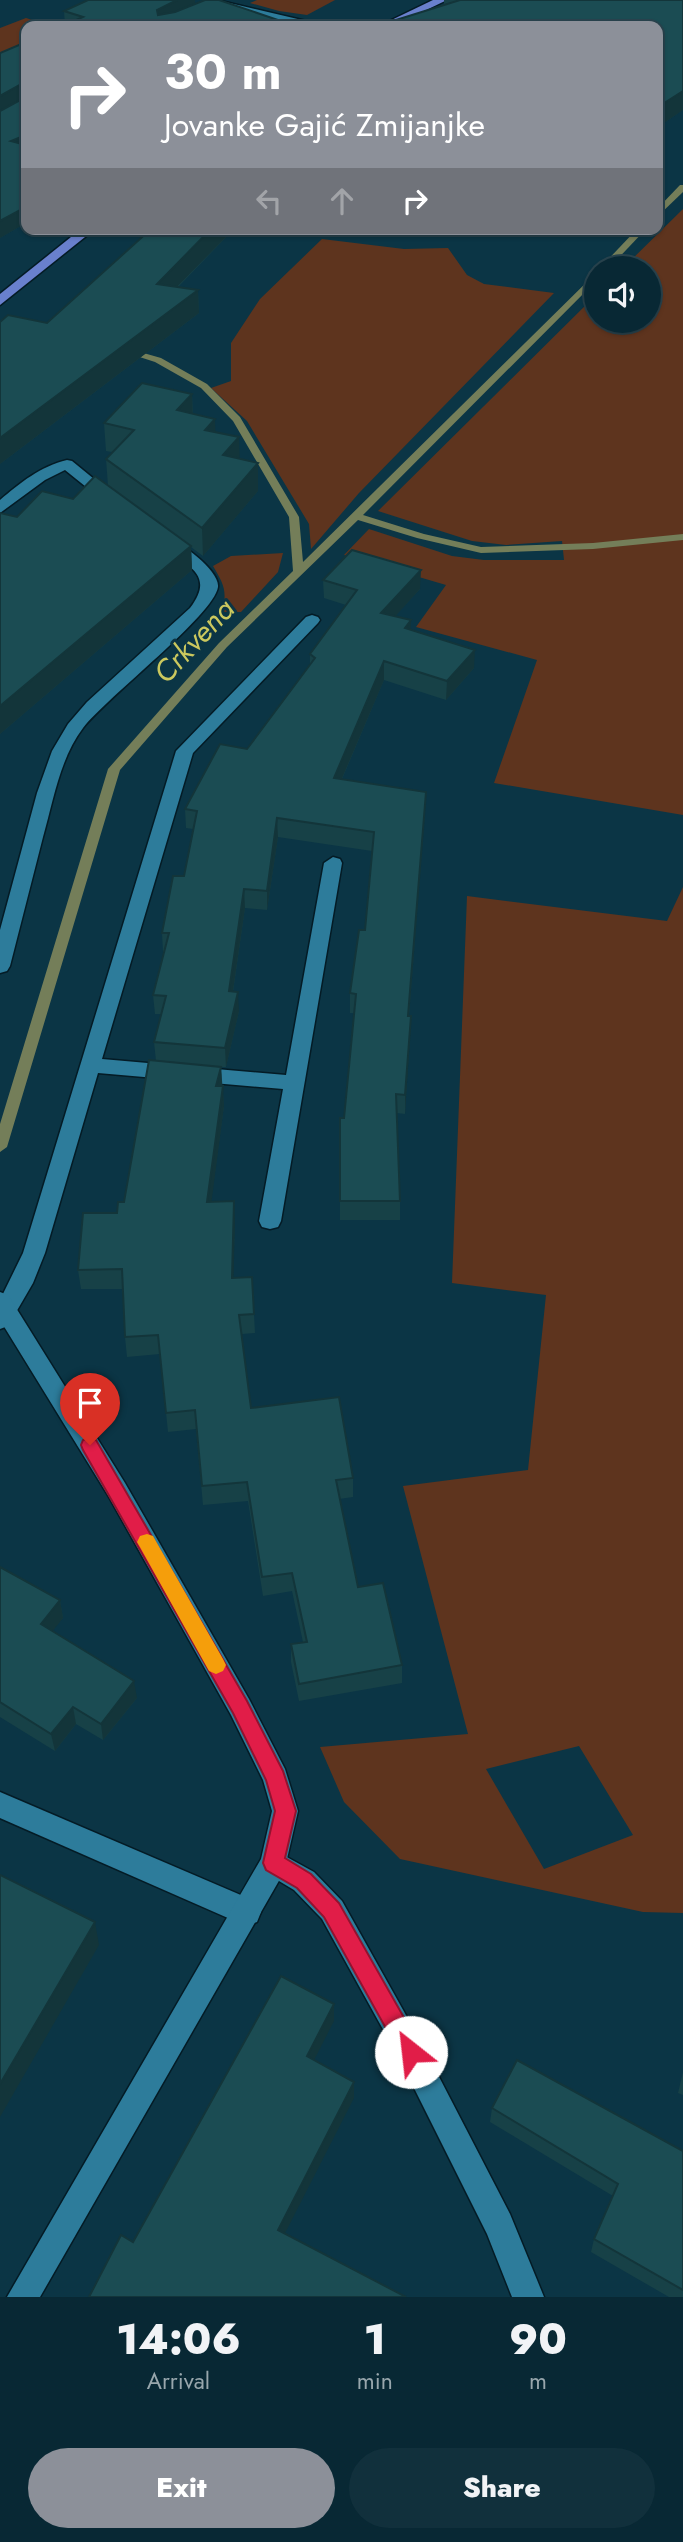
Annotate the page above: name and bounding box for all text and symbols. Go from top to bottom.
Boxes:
text: 30 m [164,37,282,107]
icon: right [49,49,140,140]
text: Jovanke Gajić Zmijanjke [164,102,485,148]
icon: left [250,182,288,220]
icon: ahead [323,182,361,220]
icon: right [396,182,434,220]
map controls [584,256,661,333]
button: sound [584,256,661,333]
water label: Crkvena [143,588,245,693]
pin [60,1373,120,1445]
icon: arrive [71,1384,109,1422]
position arrow [374,2015,448,2089]
text: 14:06 [116,2309,241,2370]
text: 1 [364,2309,386,2370]
text: 90 [509,2309,567,2370]
text: Arrival [147,2364,210,2398]
text: min [357,2364,393,2398]
text: m [529,2364,547,2398]
button: Exit [28,2448,335,2528]
button: Share [349,2448,655,2528]

